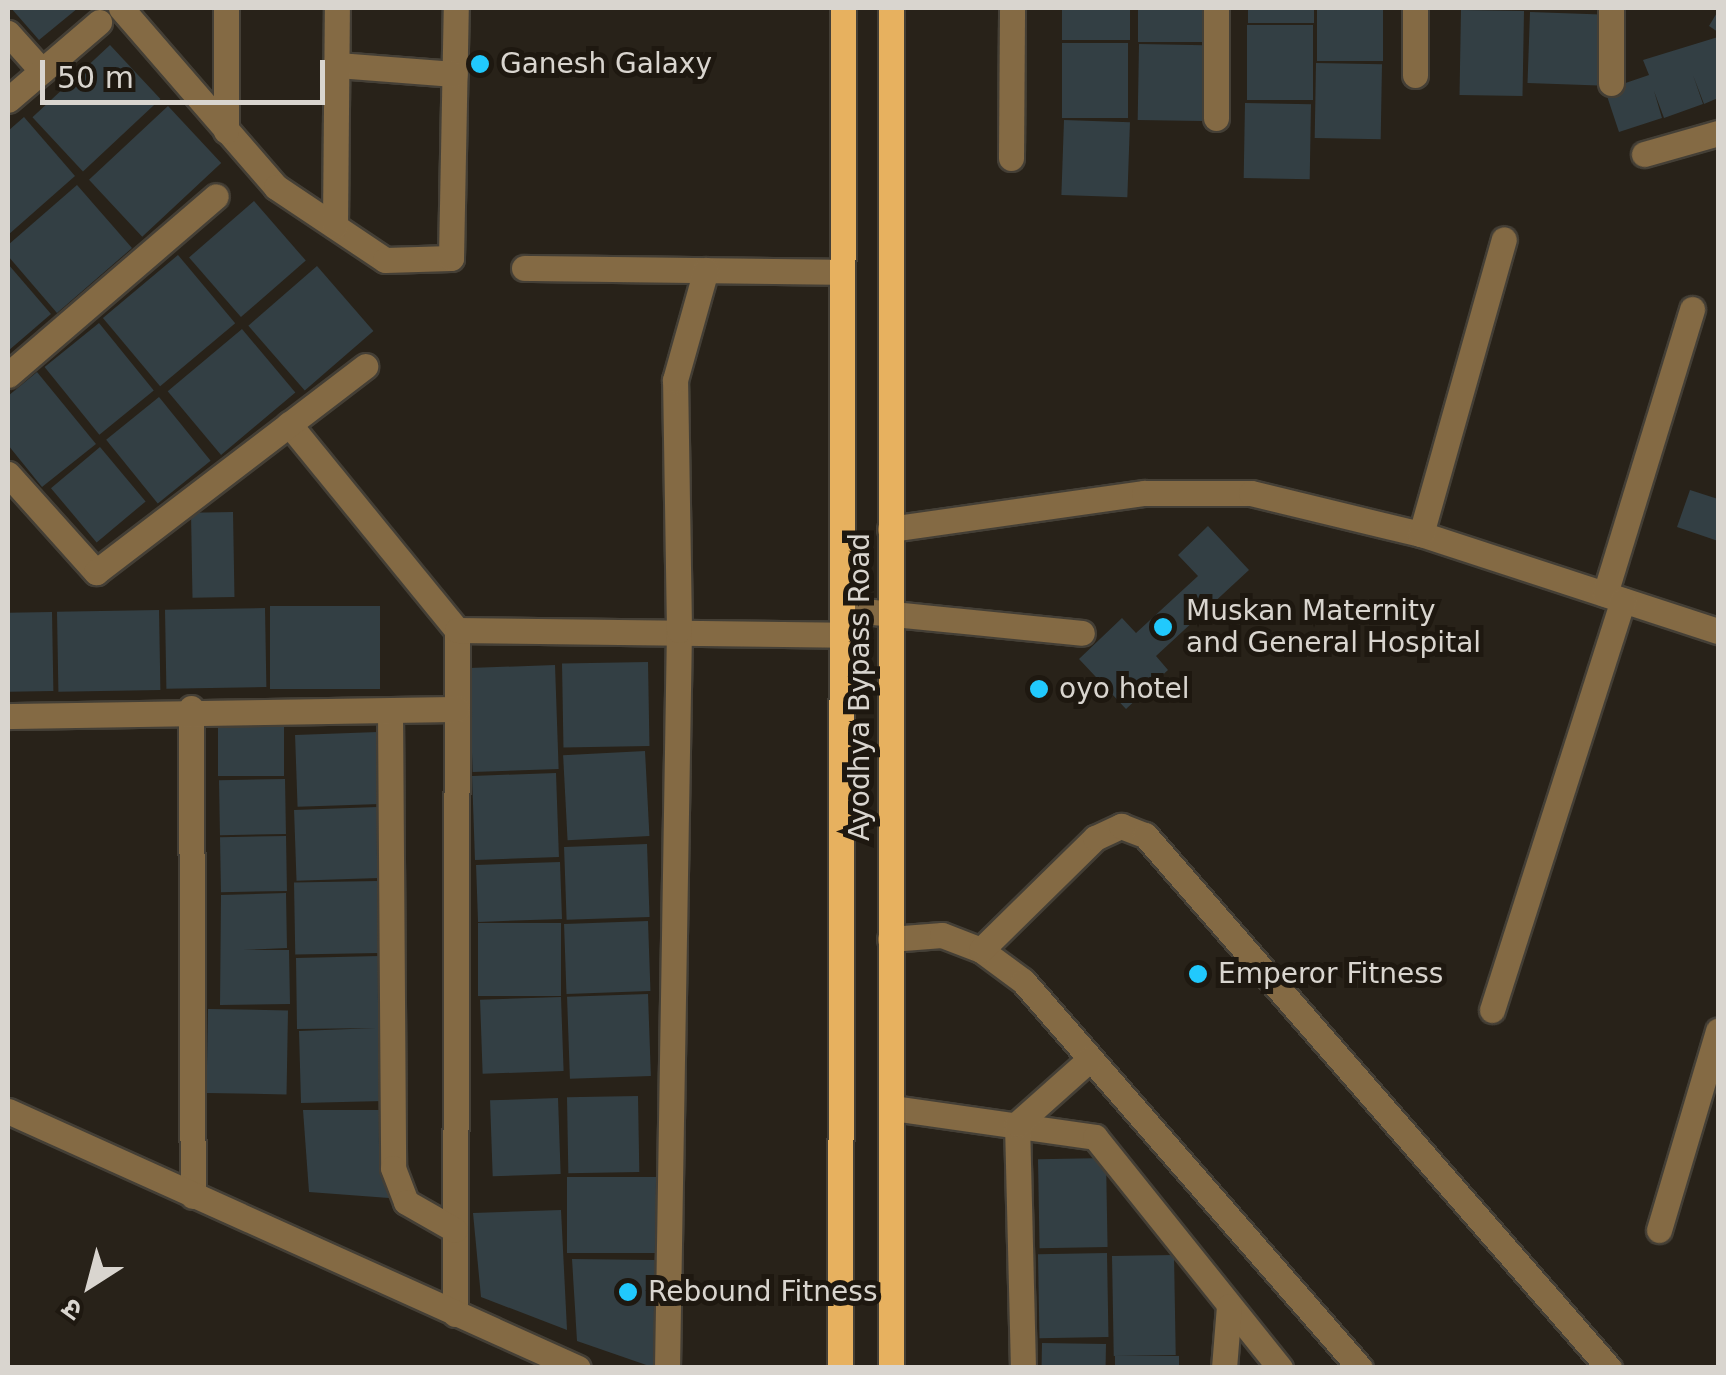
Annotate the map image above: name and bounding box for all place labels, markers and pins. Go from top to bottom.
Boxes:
place label: Ganesh Galaxy [500,47,712,81]
marker: Ganesh Galaxy [469,53,491,75]
place label: Muskan Maternity and General Hospital [1186,594,1481,660]
marker: Muskan Maternity and General Hospital [1150,614,1176,640]
place label: oyo hotel [1059,672,1190,706]
marker: oyo hotel [1028,678,1050,700]
place label: Emperor Fitness [1218,957,1443,991]
marker: Emperor Fitness [1187,963,1209,985]
place label: Rebound Fitness [648,1275,877,1309]
marker: Rebound Fitness [617,1281,639,1303]

